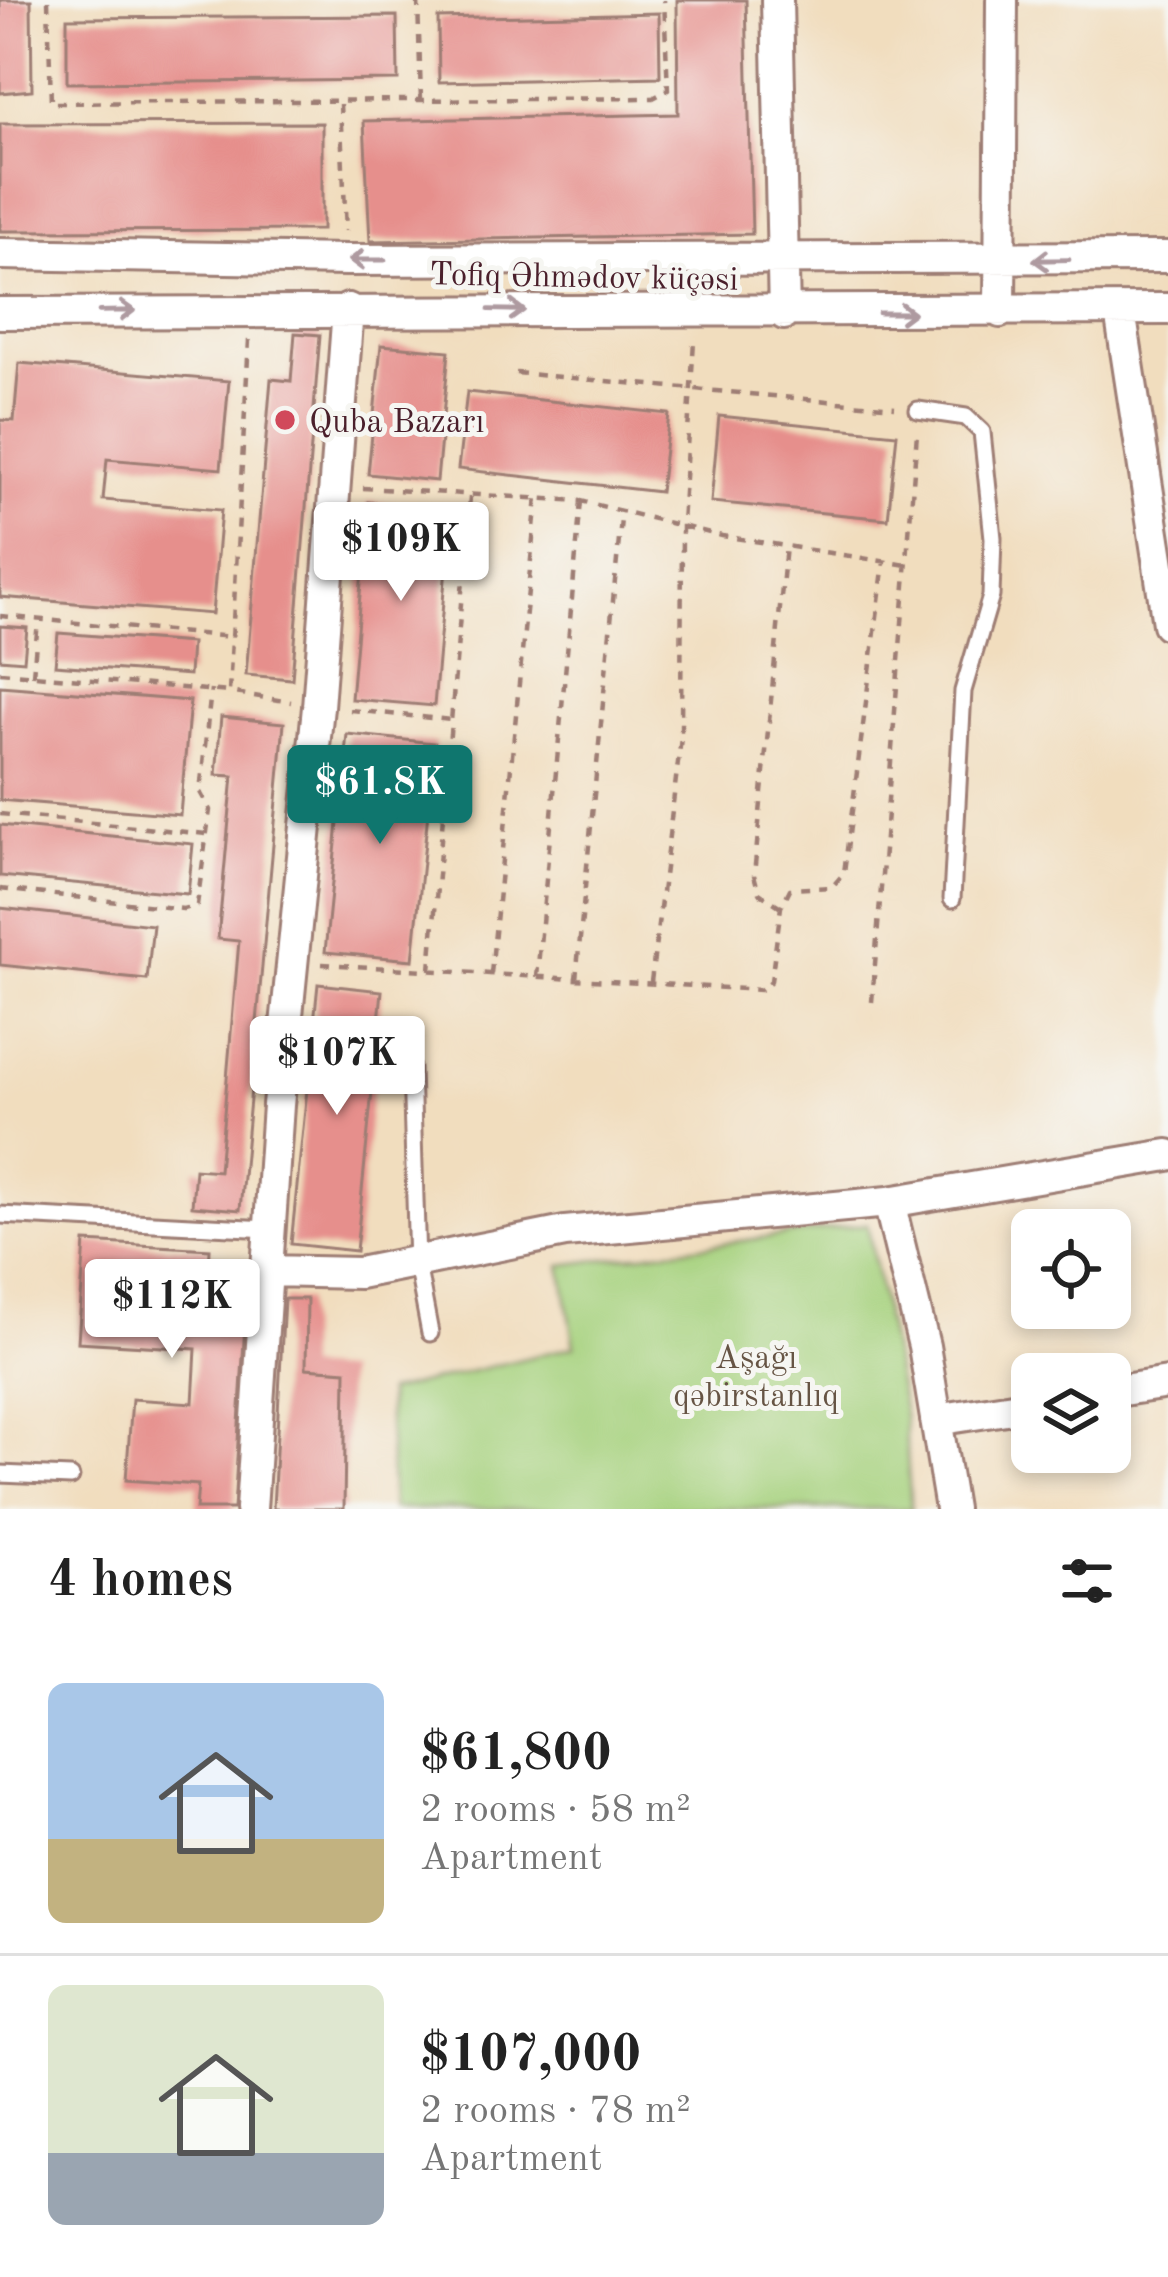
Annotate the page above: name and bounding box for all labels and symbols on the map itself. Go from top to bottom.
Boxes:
one-way arrow [1032,248,1071,271]
one-way arrow [348,249,387,271]
street label: Tofiq Əhmədov küçəsi [429,259,739,298]
one-way arrow [487,299,526,321]
one-way arrow [97,300,136,322]
one-way arrow [877,301,916,324]
marker: Quba Bazarı [272,407,298,433]
place label: Quba Bazarı [309,407,485,440]
pin: $109K [317,502,485,604]
pin: $61.8K [282,745,478,847]
pin: $107K [253,1016,421,1118]
pin: $112K [88,1259,256,1361]
park label: Aşağı qəbirstanlıq [673,1343,839,1414]

